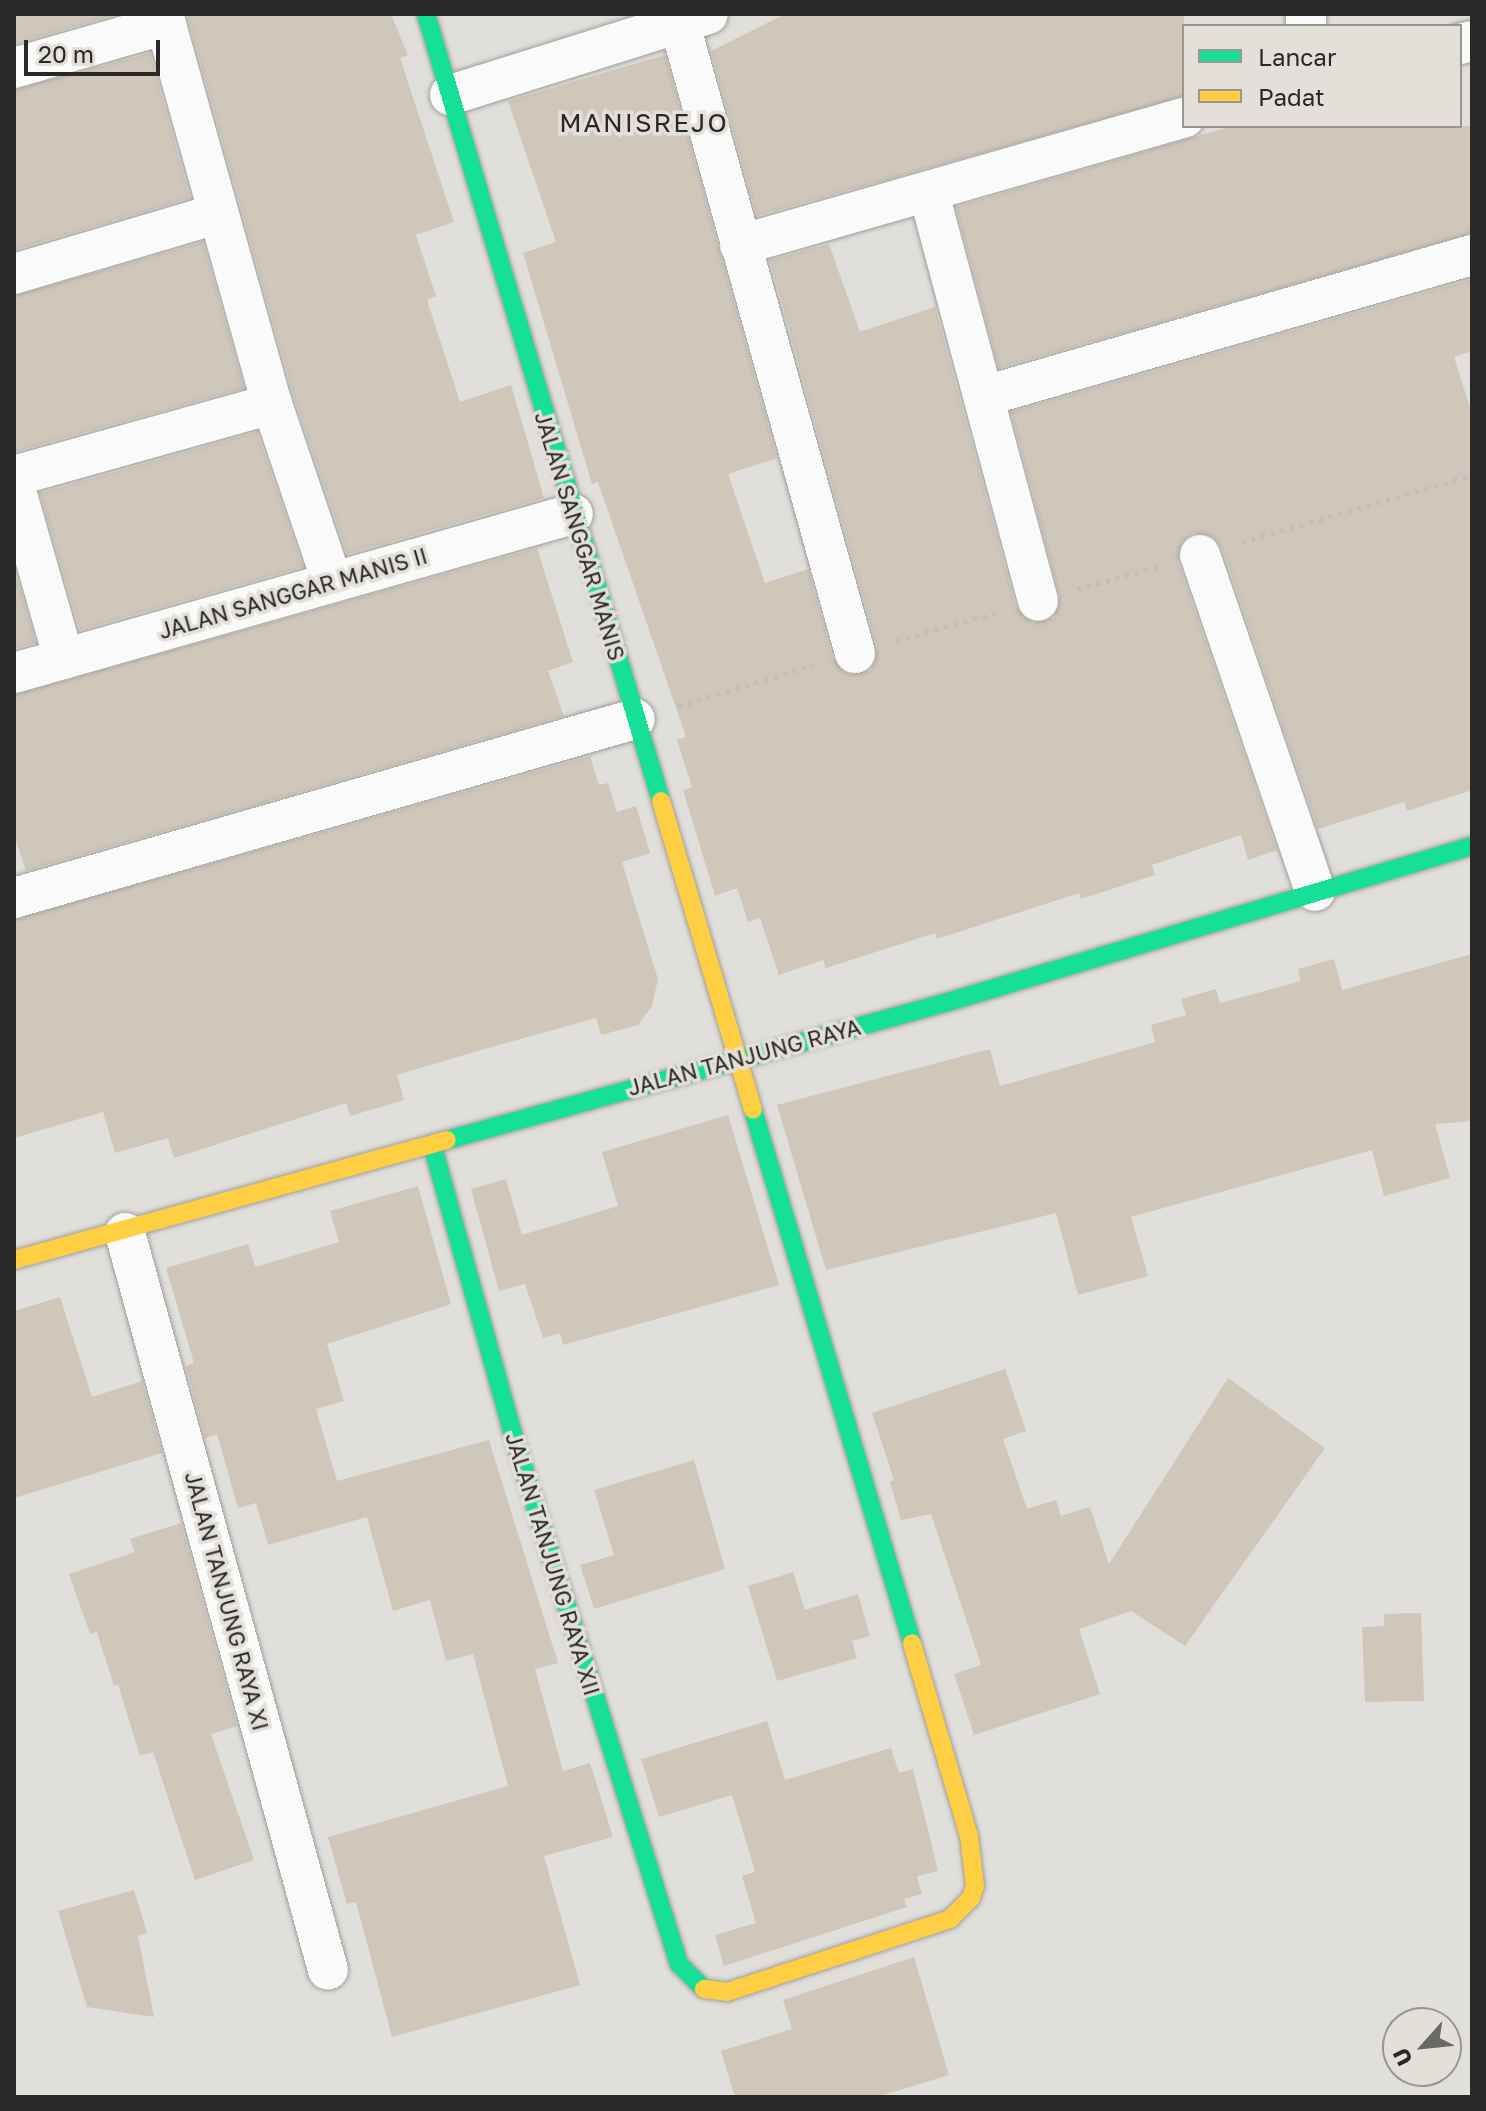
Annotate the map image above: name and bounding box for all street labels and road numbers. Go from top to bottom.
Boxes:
street label: JALAN SANGGAR MANIS [530,408,630,664]
street label: JALAN SANGGAR MANIS II [156,542,430,644]
street label: JALAN TANJUNG RAYA [625,1013,863,1101]
street label: JALAN TANJUNG RAYA XII [500,1429,606,1699]
street label: JALAN TANJUNG RAYA XI [180,1469,274,1733]

